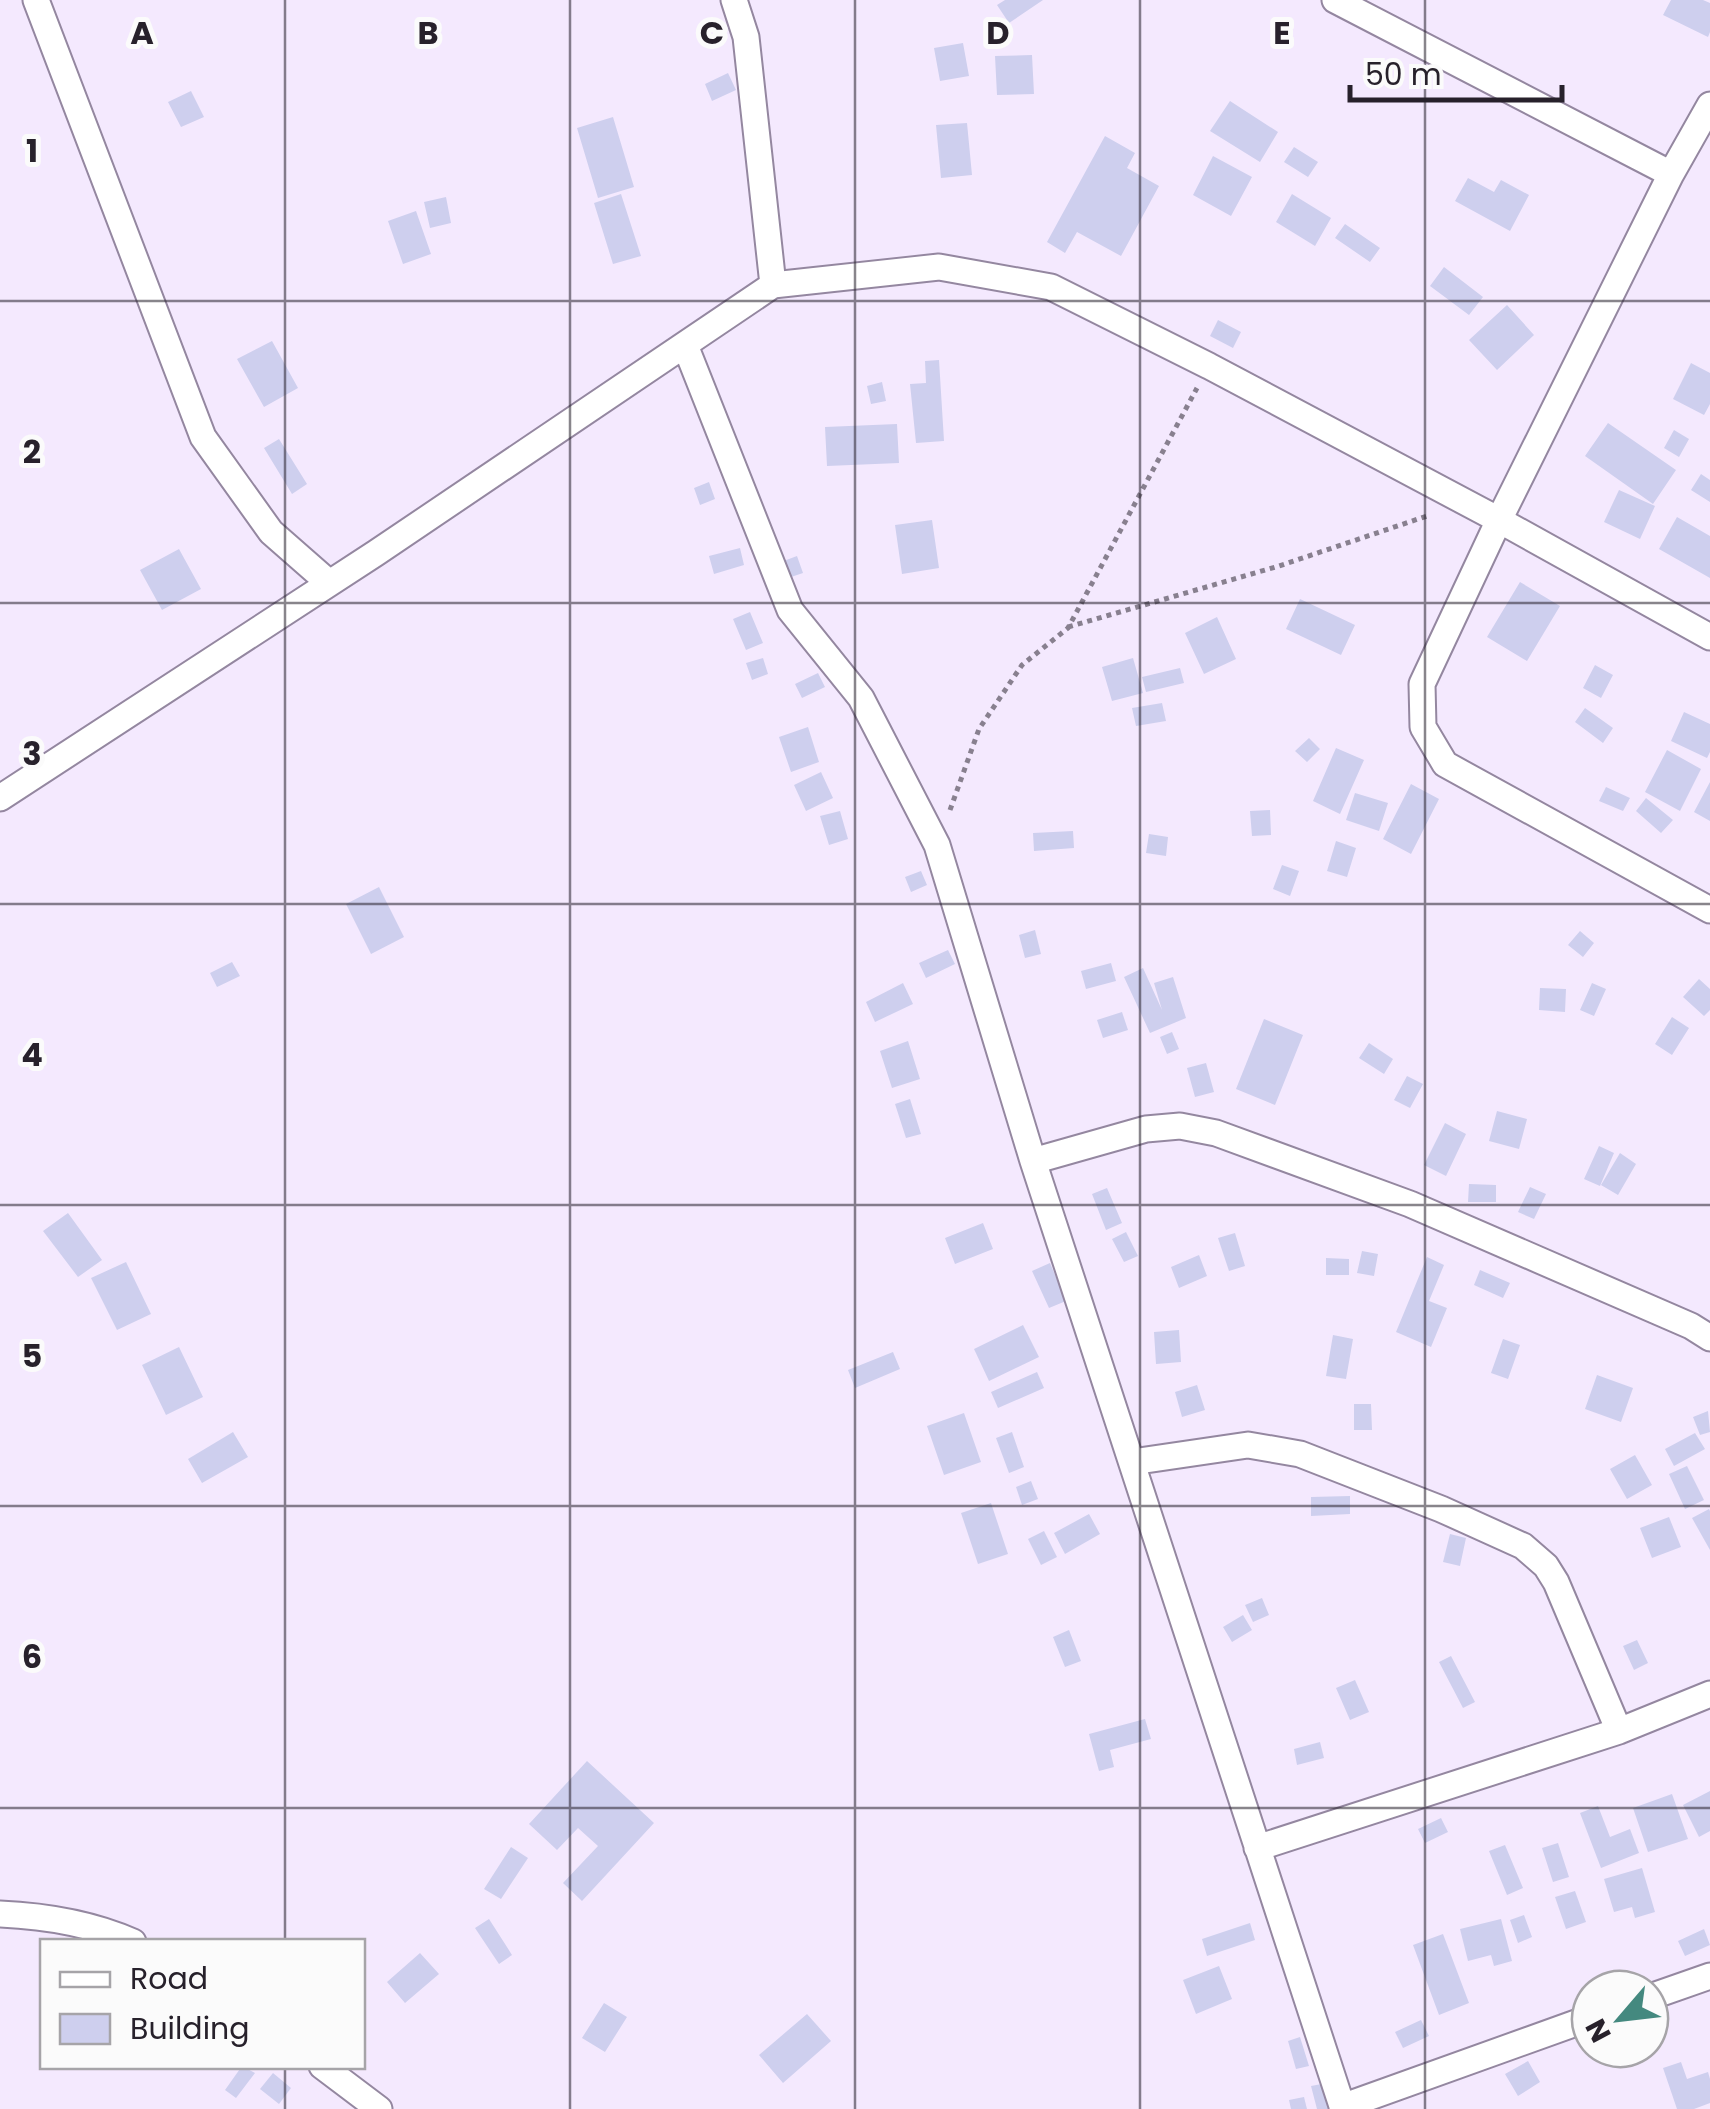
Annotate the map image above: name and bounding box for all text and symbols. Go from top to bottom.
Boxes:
text: A [130,10,154,55]
text: B [417,10,439,55]
text: C [700,10,724,55]
text: D [986,10,1010,55]
text: E [1273,10,1291,55]
scale bar [1350,40,1562,102]
text: 50 m [1365,53,1442,96]
text: 1 [26,128,38,173]
text: 2 [23,429,41,474]
text: 3 [22,731,42,776]
text: 4 [21,1032,43,1077]
text: 5 [22,1333,42,1378]
text: 6 [22,1634,42,1679]
legend [40,1939,365,2069]
text: Road [130,1957,208,2000]
north arrow [1570,1969,1670,2069]
text: Building [130,2007,250,2050]
text: N [1576,2012,1621,2049]

